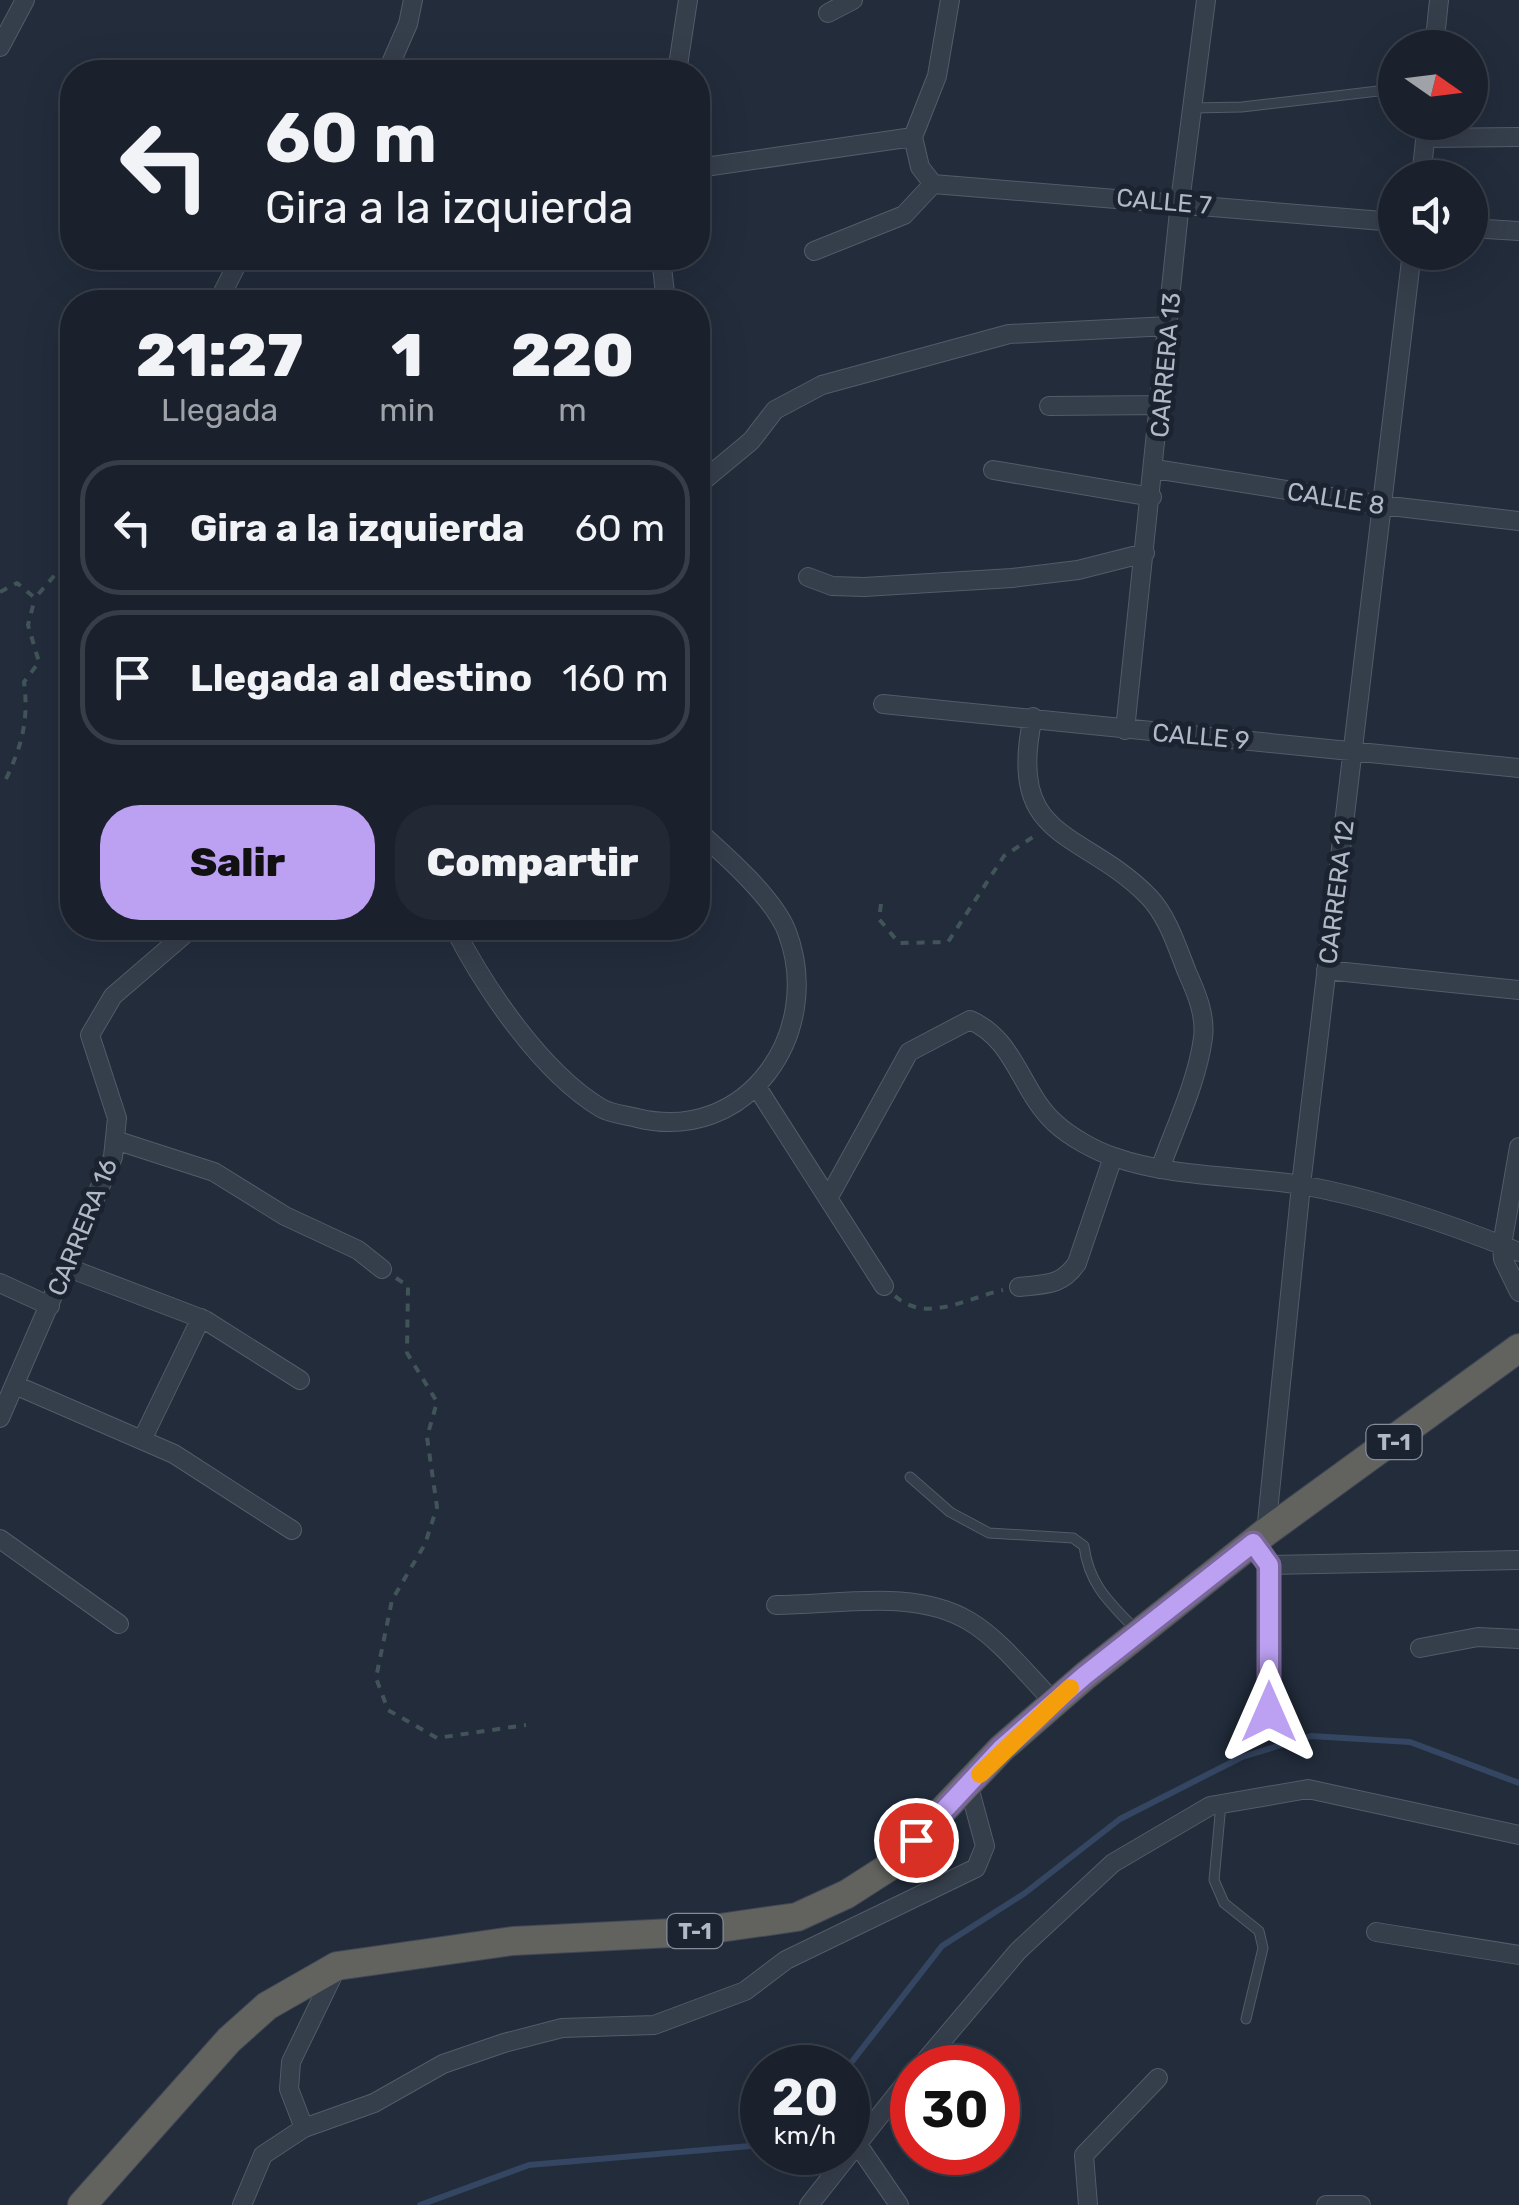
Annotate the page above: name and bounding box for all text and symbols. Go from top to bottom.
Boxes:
north arrow [1378,30,1488,140]
map controls [1378,30,1488,270]
text: 60 m [265,97,437,180]
icon: left [100,100,230,230]
button: sound [1378,160,1488,270]
text: Gira a la izquierda [265,181,634,234]
street label: CALLE 7 [1115,183,1213,220]
street label: CARRERA 13 [1145,291,1186,439]
text: 21:27 [136,320,303,391]
text: 1 [391,320,423,391]
text: 220 [511,320,634,391]
text: Llegada [161,391,278,429]
text: min [379,391,435,429]
text: m [558,391,587,429]
street label: CALLE 8 [1285,476,1387,521]
icon: left [105,500,160,555]
text: Gira a la izquierda [190,505,525,551]
text: 60 m [575,505,665,551]
icon: arrive [105,650,160,705]
text: Llegada al destino [190,655,532,701]
text: 160 m [562,655,669,701]
street label: CALLE 9 [1151,718,1251,755]
button: Salir [100,805,375,920]
button: Compartir [395,805,670,920]
street label: CARRERA 12 [1313,818,1360,966]
street label: CARRERA 16 [42,1154,123,1300]
road number: T-1 [1366,1425,1422,1459]
position arrow [1217,1660,1321,1764]
pin [874,1798,959,1883]
icon: arrive [889,1813,944,1868]
road number: T-1 [668,1914,722,1948]
speed limit sign: 30 [890,2045,1020,2175]
text: 20 [772,2068,838,2128]
text: km/h [774,2121,836,2150]

